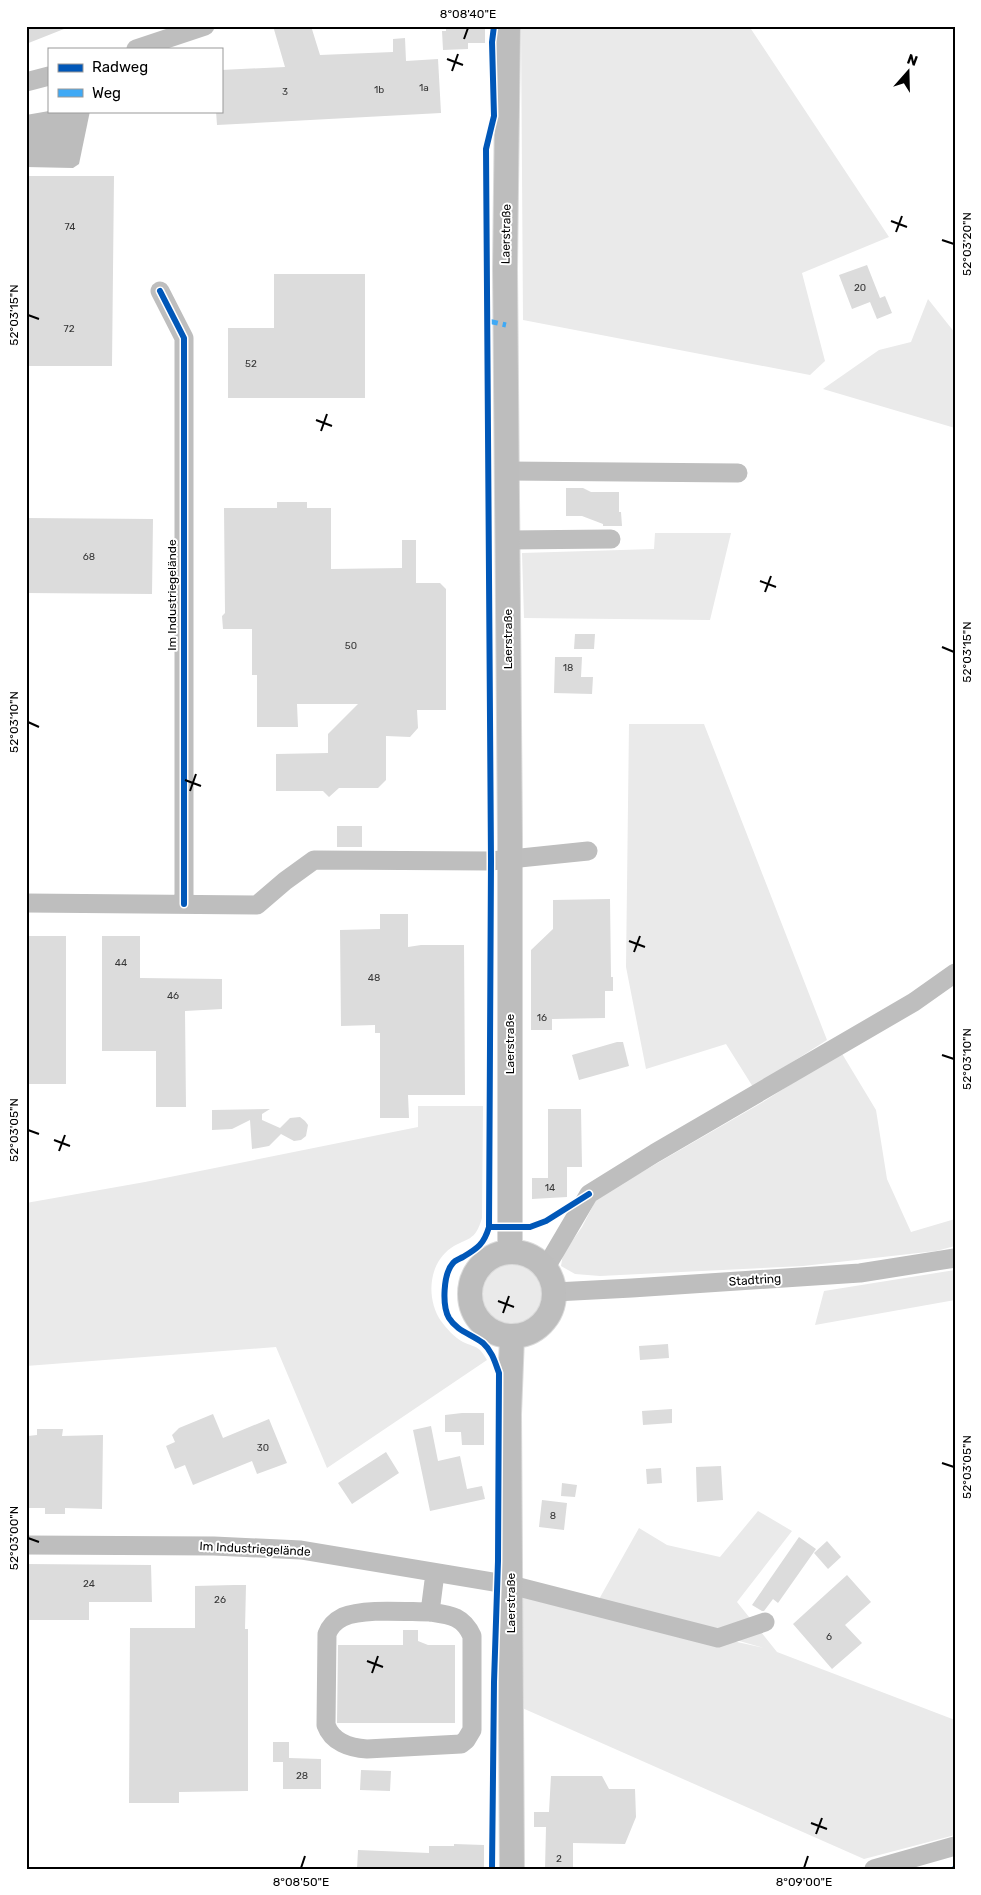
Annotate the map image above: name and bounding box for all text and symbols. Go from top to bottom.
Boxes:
text: 8°08'40"E [440,7,496,21]
legend [48,48,222,112]
north arrow [884,48,934,98]
text: N [905,51,920,70]
text: Radweg [92,58,148,76]
house number: 1a [419,82,429,94]
text: Weg [92,84,121,102]
house number: 1b [374,84,384,96]
house number: 3 [282,86,288,98]
street label: Laerstraße [498,203,514,264]
text: 52°03'20"N [960,212,974,276]
house number: 74 [65,221,76,233]
house number: 20 [854,282,866,294]
text: 52°03'15"N [7,284,21,346]
house number: 72 [64,323,75,335]
house number: 52 [245,358,257,370]
street label: Im Industriegelände [165,539,179,651]
house number: 68 [83,551,95,563]
street label: Laerstraße [501,609,515,669]
text: 52°03'15"N [960,621,974,683]
house number: 50 [345,640,357,652]
house number: 18 [563,662,573,674]
text: 52°03'10"N [7,691,21,753]
house number: 44 [115,957,127,969]
house number: 48 [368,972,380,984]
house number: 46 [167,990,179,1002]
house number: 16 [537,1012,547,1024]
street label: Laerstraße [503,1014,517,1074]
text: 52°03'10"N [960,1028,974,1090]
text: 52°03'05"N [7,1098,21,1162]
house number: 14 [545,1182,555,1194]
street label: Stadtring [728,1271,782,1289]
text: 52°03'05"N [960,1435,974,1499]
house number: 30 [257,1442,269,1454]
text: 52°03'00"N [7,1506,21,1570]
house number: 8 [550,1510,556,1522]
street label: Im Industriegelände [199,1539,311,1559]
street label: Laerstraße [504,1573,518,1633]
house number: 24 [83,1578,95,1590]
house number: 26 [214,1594,226,1606]
house number: 6 [826,1631,832,1643]
house number: 28 [296,1770,308,1782]
house number: 2 [556,1853,562,1865]
text: 8°08'50"E [273,1875,329,1889]
text: 8°09'00"E [776,1875,832,1889]

